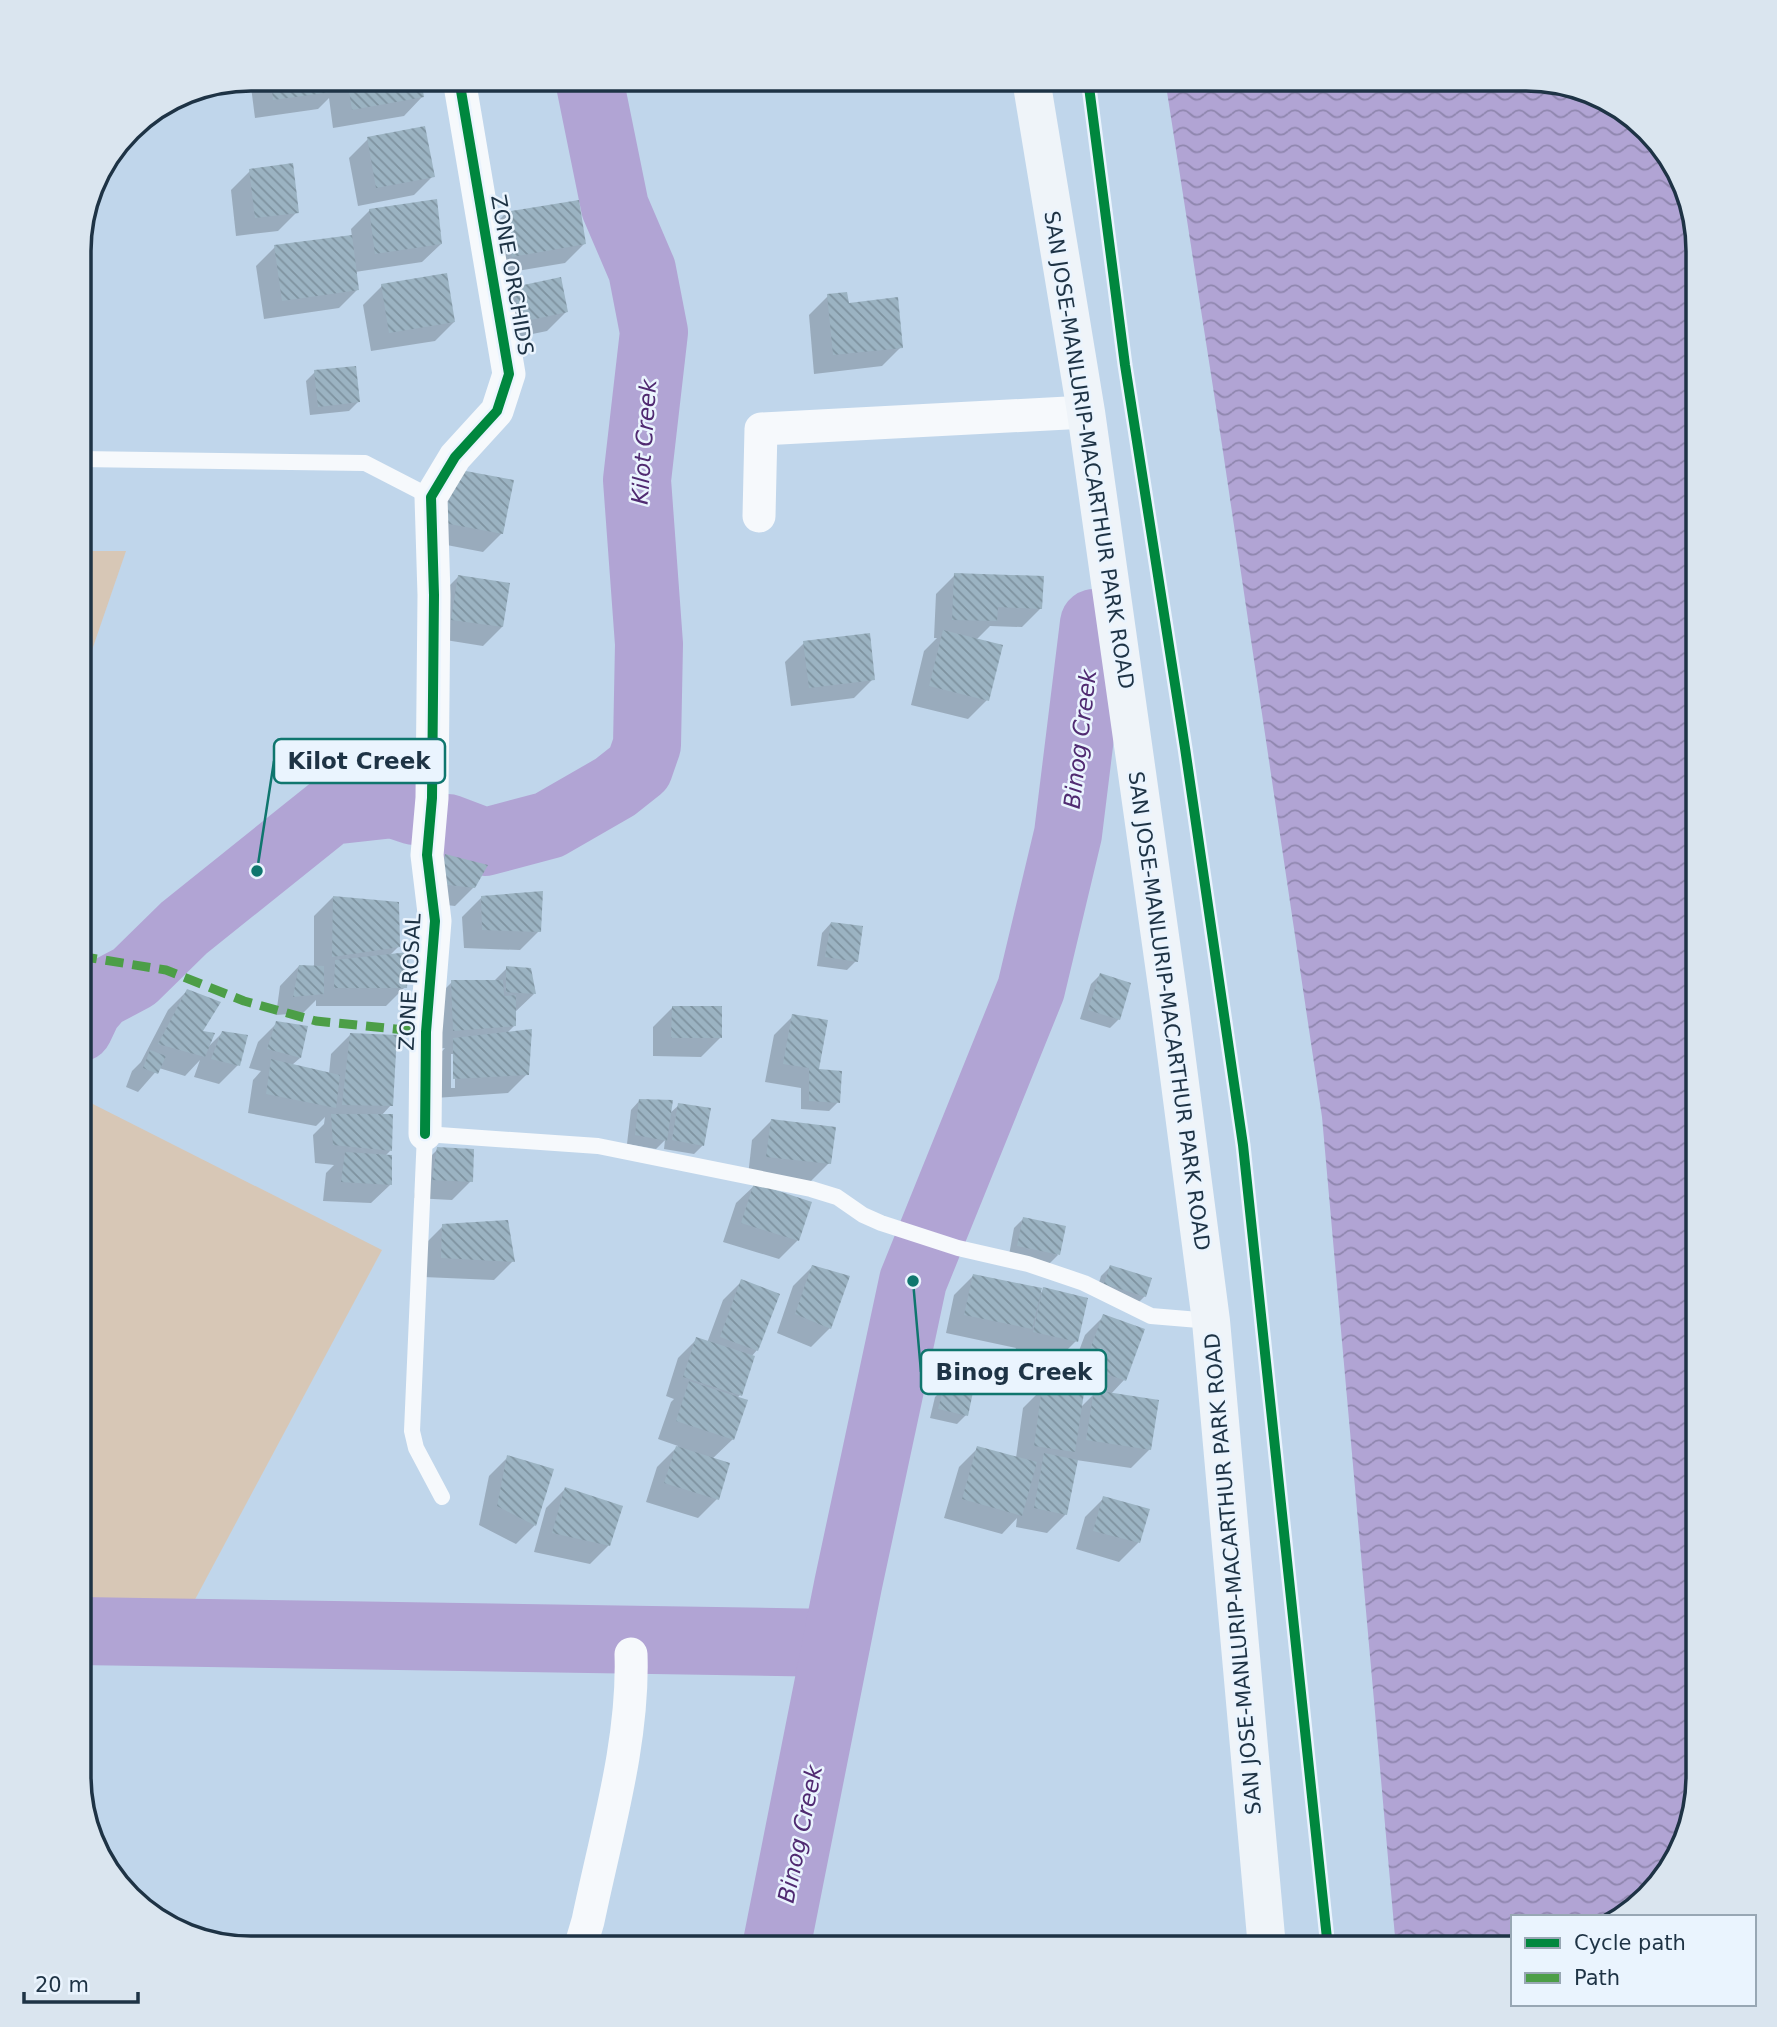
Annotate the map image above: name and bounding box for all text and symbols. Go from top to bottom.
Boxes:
street label: ZONE ORCHIDS [486,193,538,357]
street label: SAN JOSE-MANLURIP-MACARTHUR PARK ROAD [1039,209,1139,691]
water label: Kilot Creek [627,377,661,505]
water label: Binog Creek [1059,666,1102,810]
callout: Kilot Creek [274,739,445,783]
text: Kilot Creek [287,748,431,774]
street label: SAN JOSE-MANLURIP-MACARTHUR PARK ROAD [1123,770,1215,1252]
street label: ZONE ROSAL [394,912,426,1051]
street label: SAN JOSE-MANLURIP-MACARTHUR PARK ROAD [1200,1332,1266,1816]
callout: Binog Creek [921,1350,1106,1394]
text: Binog Creek [936,1359,1093,1385]
water label: Binog Creek [773,1761,828,1905]
legend [1511,1915,1756,2006]
text: Cycle path [1574,1931,1686,1955]
scale bar [24,1960,138,2004]
text: Path [1574,1966,1620,1990]
text: 20 m [35,1973,89,1997]

